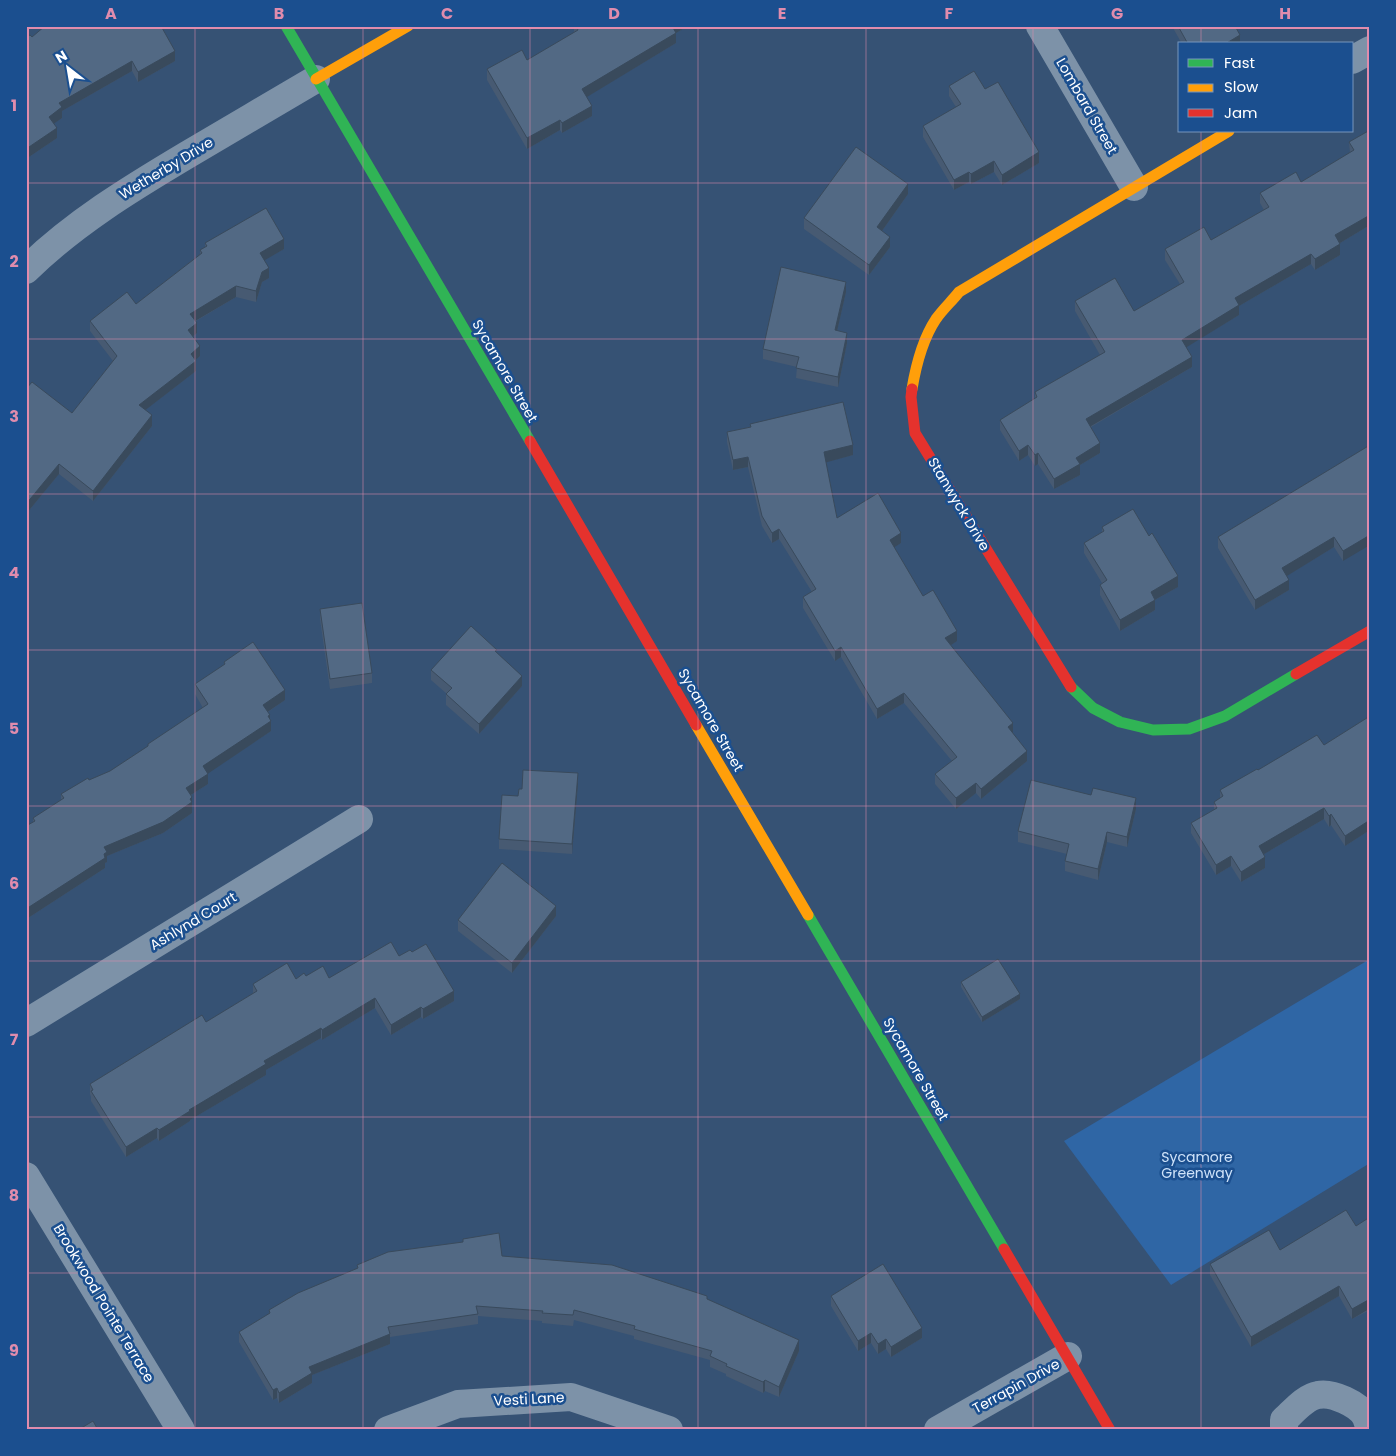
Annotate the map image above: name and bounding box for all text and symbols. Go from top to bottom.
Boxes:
text: A [105,2,117,25]
text: B [274,2,284,25]
text: C [441,2,453,25]
text: D [608,2,620,25]
text: E [778,2,786,25]
text: F [945,2,954,25]
text: G [1111,2,1123,25]
text: H [1279,2,1291,25]
north arrow [42,42,92,92]
legend [1178,42,1354,132]
text: N [52,46,71,68]
text: Fast [1224,52,1255,73]
street label: Lombard Street [1051,54,1123,158]
text: Slow [1224,76,1259,97]
text: 1 [11,94,17,117]
text: Jam [1224,102,1258,123]
street label: Wetherby Drive [115,132,217,204]
text: 2 [9,250,19,273]
street label: Sycamore Street [467,316,543,426]
text: 3 [9,405,19,428]
street label: Stanwyck Drive [923,454,995,555]
text: 4 [9,561,20,584]
street label: Sycamore Street [673,665,749,775]
text: 5 [9,717,19,740]
text: 6 [9,872,19,895]
street label: Ashlynd Court [146,887,240,955]
street label: Sycamore Street [878,1014,954,1124]
text: 7 [10,1028,19,1051]
park label: Sycamore Greenway [1161,1147,1233,1183]
text: 8 [9,1184,19,1207]
street label: Brookwood Pointe Terrace [49,1220,160,1386]
text: 9 [9,1339,19,1362]
street label: Terrapin Drive [969,1354,1063,1418]
street label: Vesti Lane [493,1387,565,1411]

